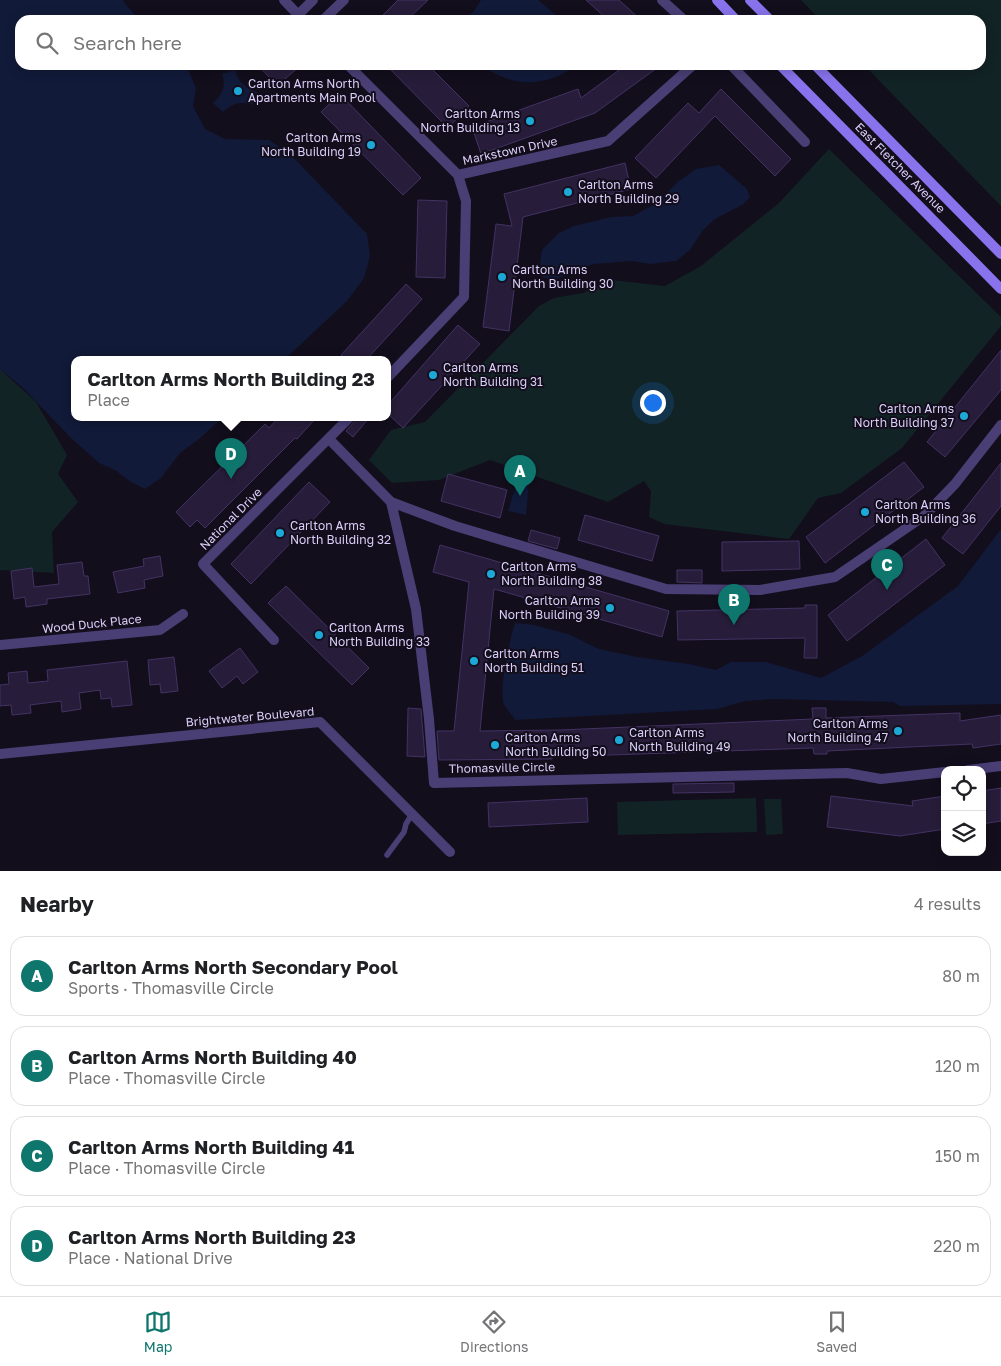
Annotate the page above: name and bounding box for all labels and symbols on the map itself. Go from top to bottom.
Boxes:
place label: Carlton Arms North Apartments Main Pool [248,76,376,105]
marker: Carlton Arms North Apartments Main Pool [232,85,244,97]
place label: Carlton Arms North Building 13 [420,106,520,135]
marker: Carlton Arms North Building 13 [524,115,536,127]
street label: East Fletcher Avenue [852,119,949,216]
place label: Carlton Arms North Building 19 [261,130,361,159]
street label: Markstown Drive [461,133,559,168]
marker: Carlton Arms North Building 19 [365,139,377,151]
place label: Carlton Arms North Building 29 [578,177,679,206]
marker: Carlton Arms North Building 29 [562,186,574,198]
place label: Carlton Arms North Building 30 [512,262,613,291]
marker: Carlton Arms North Building 30 [496,271,508,283]
place label: Carlton Arms North Building 31 [443,360,543,389]
marker: Carlton Arms North Building 31 [427,369,439,381]
your location [640,390,666,416]
place label: Carlton Arms North Building 37 [854,401,954,430]
marker: Carlton Arms North Building 37 [958,410,970,422]
pin: D [215,438,247,479]
pin: A [504,455,536,496]
street label: National Drive [196,484,265,553]
place label: Carlton Arms North Building 36 [875,497,976,526]
marker: Carlton Arms North Building 36 [859,506,871,518]
place label: Carlton Arms North Building 32 [290,518,391,547]
marker: Carlton Arms North Building 32 [274,527,286,539]
pin: C [871,549,903,590]
place label: Carlton Arms North Building 38 [501,559,602,588]
marker: Carlton Arms North Building 38 [485,568,497,580]
pin: B [718,584,750,625]
place label: Carlton Arms North Building 39 [499,593,600,622]
marker: Carlton Arms North Building 39 [604,602,616,614]
street label: Wood Duck Place [42,611,142,636]
place label: Carlton Arms North Building 33 [329,620,430,649]
marker: Carlton Arms North Building 33 [313,629,325,641]
place label: Carlton Arms North Building 51 [484,646,584,675]
marker: Carlton Arms North Building 51 [468,655,480,667]
street label: Brightwater Boulevard [185,703,315,730]
place label: Carlton Arms North Building 47 [787,716,888,745]
place label: Carlton Arms North Building 49 [629,725,731,754]
marker: Carlton Arms North Building 47 [892,725,904,737]
place label: Carlton Arms North Building 50 [505,730,606,759]
marker: Carlton Arms North Building 49 [613,734,625,746]
marker: Carlton Arms North Building 50 [489,739,501,751]
street label: Thomasville Circle [449,759,555,776]

